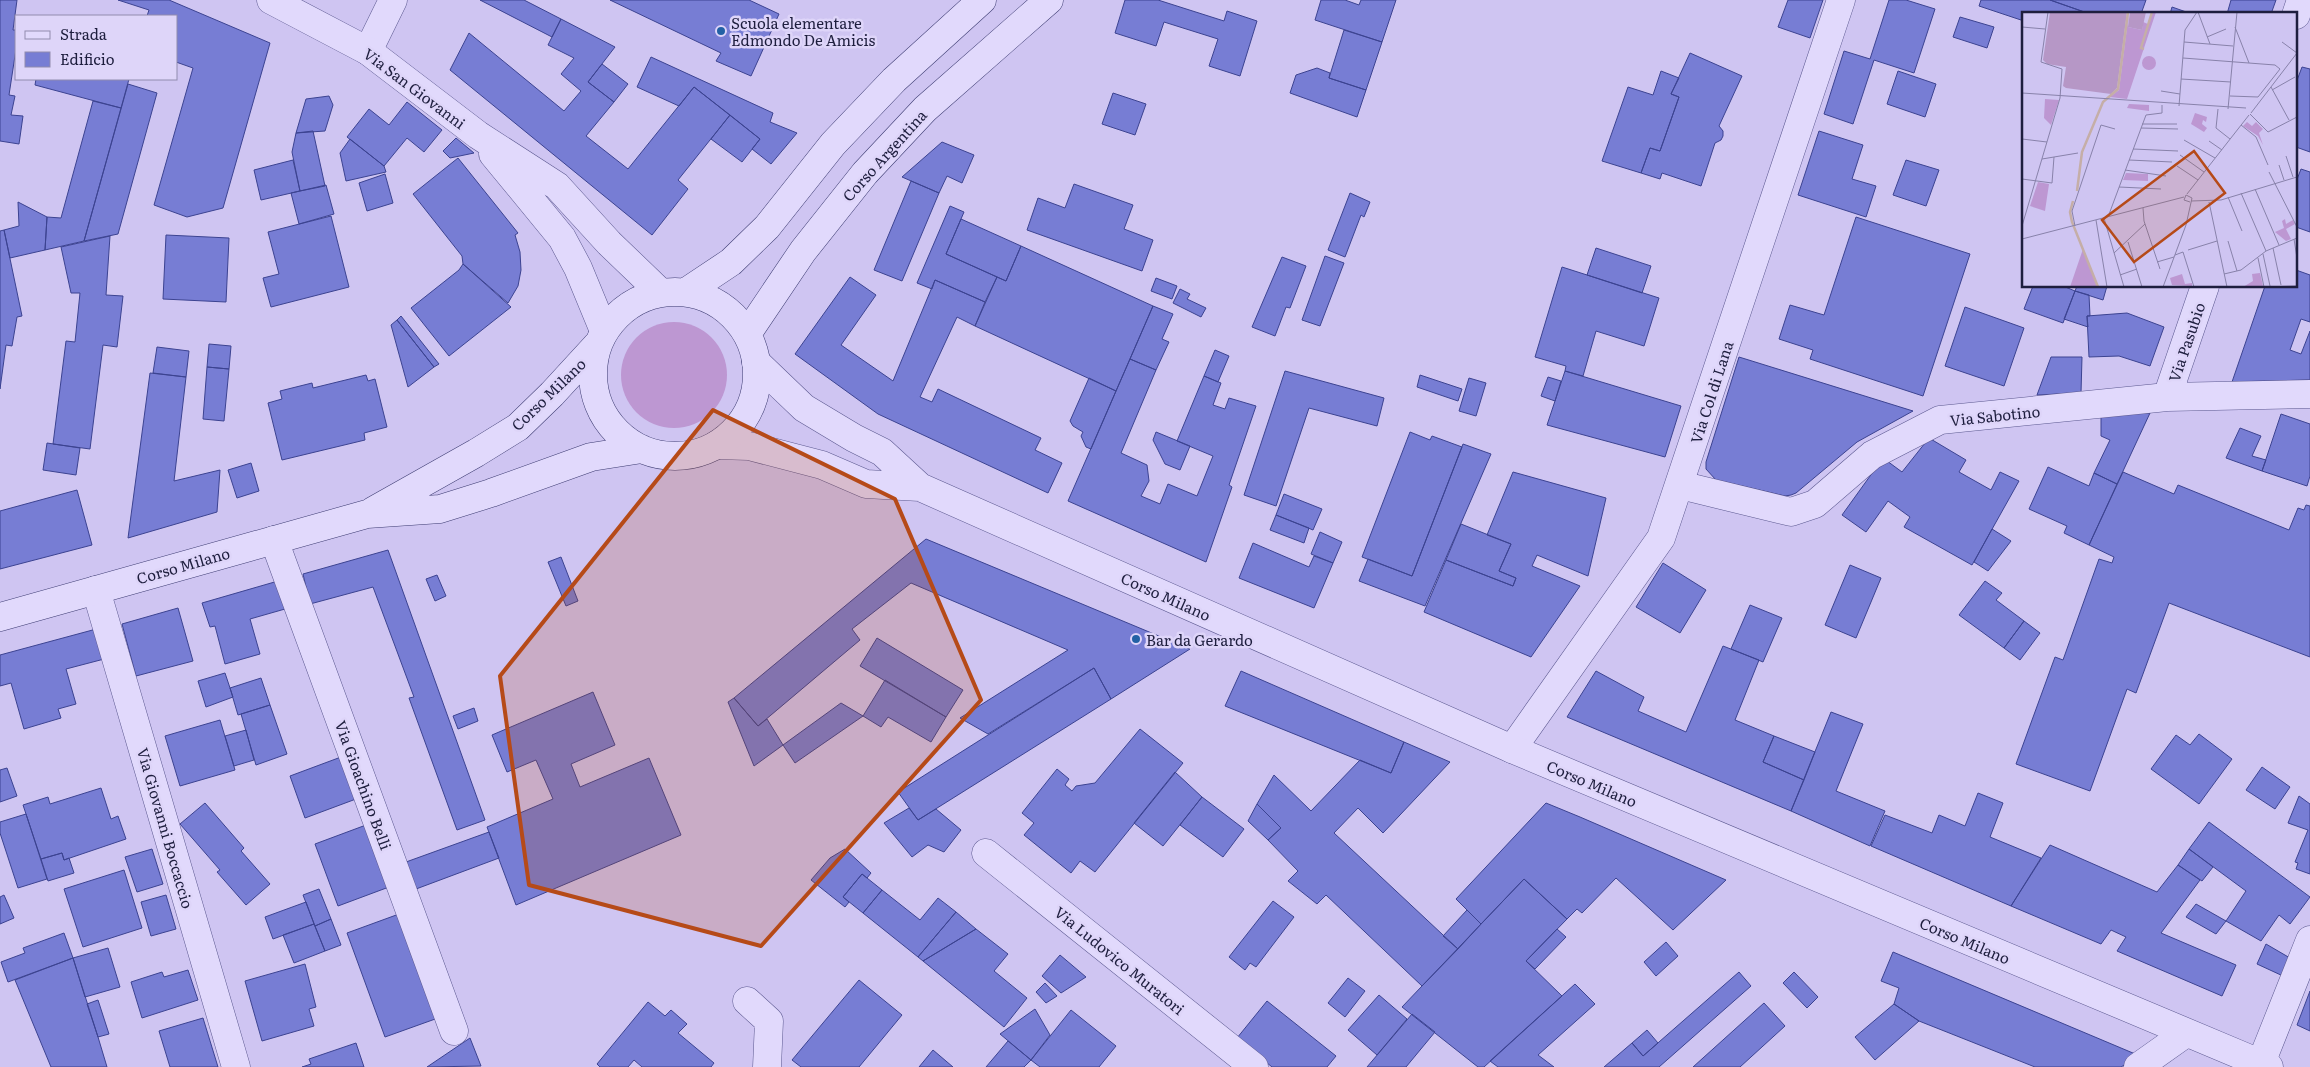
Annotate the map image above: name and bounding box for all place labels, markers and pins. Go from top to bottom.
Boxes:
place label: Scuola elementare Edmondo De Amicis [731,11,875,51]
marker: Scuola elementare Edmondo De Amicis [715,25,727,37]
place label: Bar da Gerardo [1146,628,1253,651]
marker: Bar da Gerardo [1130,633,1142,645]

